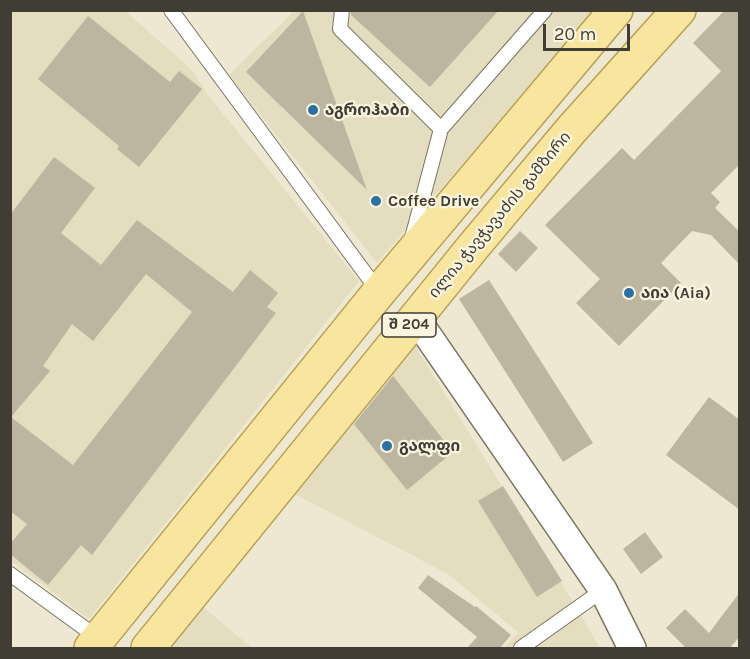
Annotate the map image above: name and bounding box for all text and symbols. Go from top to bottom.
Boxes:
scale bar [546,12,633,50]
text: 20 m [554,23,596,45]
place label: აგროჰაბი [325,100,409,120]
marker: აგროჰაბი [306,103,320,117]
street label: ილია ჭავჭავაძის გამზირი [425,128,575,302]
place label: Coffee Drive [388,191,479,211]
marker: Coffee Drive [369,194,383,208]
place label: აია (Aia) [641,283,711,303]
marker: აია (Aia) [622,286,636,300]
road number: შ 204 [382,313,436,337]
place label: გალფი [399,436,460,456]
marker: გალფი [380,439,394,453]

